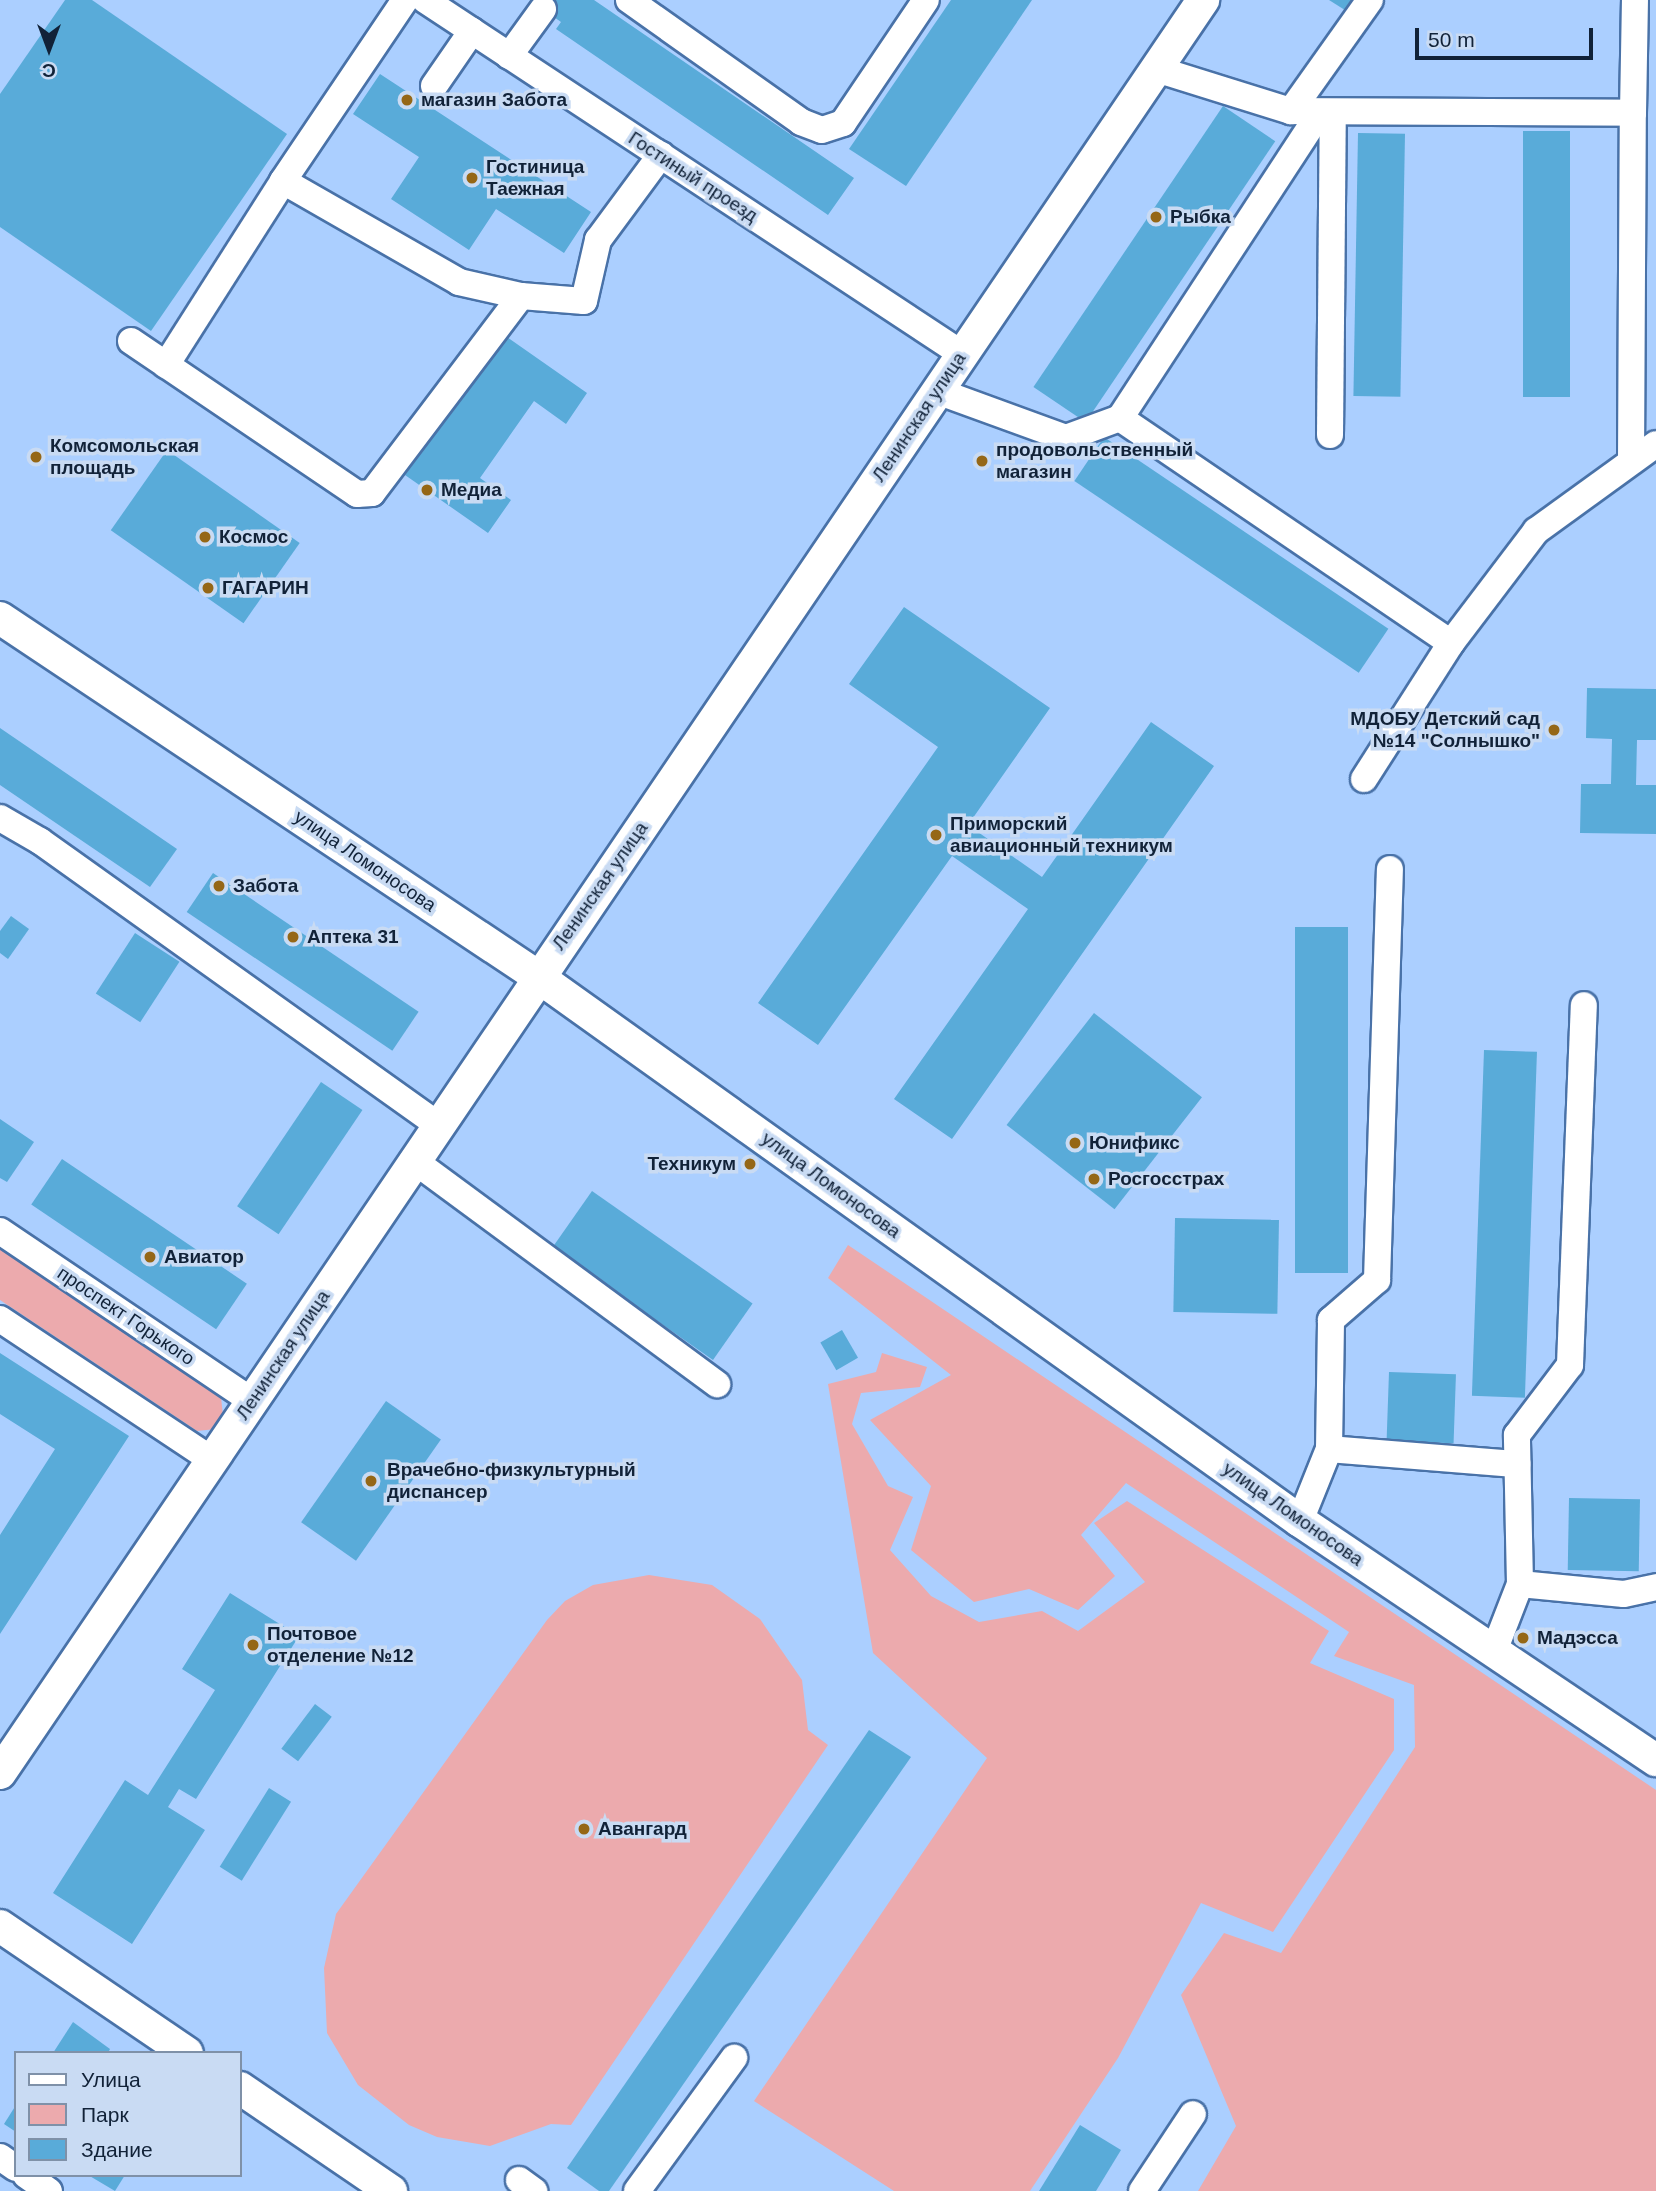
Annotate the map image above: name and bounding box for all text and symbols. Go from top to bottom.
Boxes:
north arrow [14,14,84,84]
scale bar [1418,14,1596,58]
text: 50 m [1428,28,1475,51]
text: С [42,60,56,81]
place label: магазин Забота [421,89,567,111]
marker: магазин Забота [399,92,415,108]
street label: Гостиный проезд [624,127,762,227]
place label: Гостиница Таежная [486,156,584,200]
marker: Гостиница Таежная [464,170,480,186]
place label: Рыбка [1170,206,1231,228]
marker: Рыбка [1148,209,1164,225]
street label: Ленинская улица [867,348,971,486]
place label: Комсомольская площадь [50,435,199,479]
place label: продовольственный магазин [996,439,1193,483]
marker: Комсомольская площадь [28,449,44,465]
marker: продовольственный магазин [974,453,990,469]
place label: Медиа [441,479,502,501]
marker: Медиа [419,482,435,498]
place label: Космос [219,526,288,548]
marker: Космос [197,529,213,545]
place label: ГАГАРИН [222,577,309,599]
marker: ГАГАРИН [200,580,216,596]
place label: МДОБУ Детский сад №14 "Солнышко" [1350,708,1540,752]
marker: МДОБУ Детский сад №14 "Солнышко" [1546,722,1562,738]
street label: улица Ломоносова [290,805,440,917]
place label: Приморский авиационный техникум [950,813,1173,857]
street label: Ленинская улица [547,818,653,954]
marker: Приморский авиационный техникум [928,827,944,843]
place label: Забота [233,875,298,897]
marker: Забота [211,878,227,894]
place label: Аптека 31 [307,926,399,948]
marker: Аптека 31 [285,929,301,945]
street label: улица Ломоносова [757,1127,905,1243]
place label: Юнификс [1089,1132,1180,1154]
marker: Юнификс [1067,1135,1083,1151]
place label: Техникум [647,1153,736,1175]
marker: Техникум [742,1156,758,1172]
place label: Росгосстрах [1108,1168,1224,1190]
marker: Росгосстрах [1086,1171,1102,1187]
place label: Авиатор [164,1246,244,1268]
marker: Авиатор [142,1249,158,1265]
street label: проспект Горького [53,1262,199,1370]
street label: Ленинская улица [231,1286,335,1424]
street label: улица Ломоносова [1218,1457,1368,1571]
place label: Врачебно-физкультурный диспансер [387,1459,636,1503]
marker: Врачебно-физкультурный диспансер [361,1471,381,1491]
place label: Почтовое отделение №12 [267,1623,414,1667]
place label: Мадэсса [1537,1627,1618,1649]
marker: Мадэсса [1515,1630,1531,1646]
marker: Почтовое отделение №12 [245,1637,261,1653]
place label: Авангард [598,1818,687,1840]
marker: Авангард [576,1821,592,1837]
legend [14,2051,242,2177]
text: Улица [81,2068,141,2091]
text: Парк [81,2103,129,2126]
text: Здание [81,2138,153,2161]

